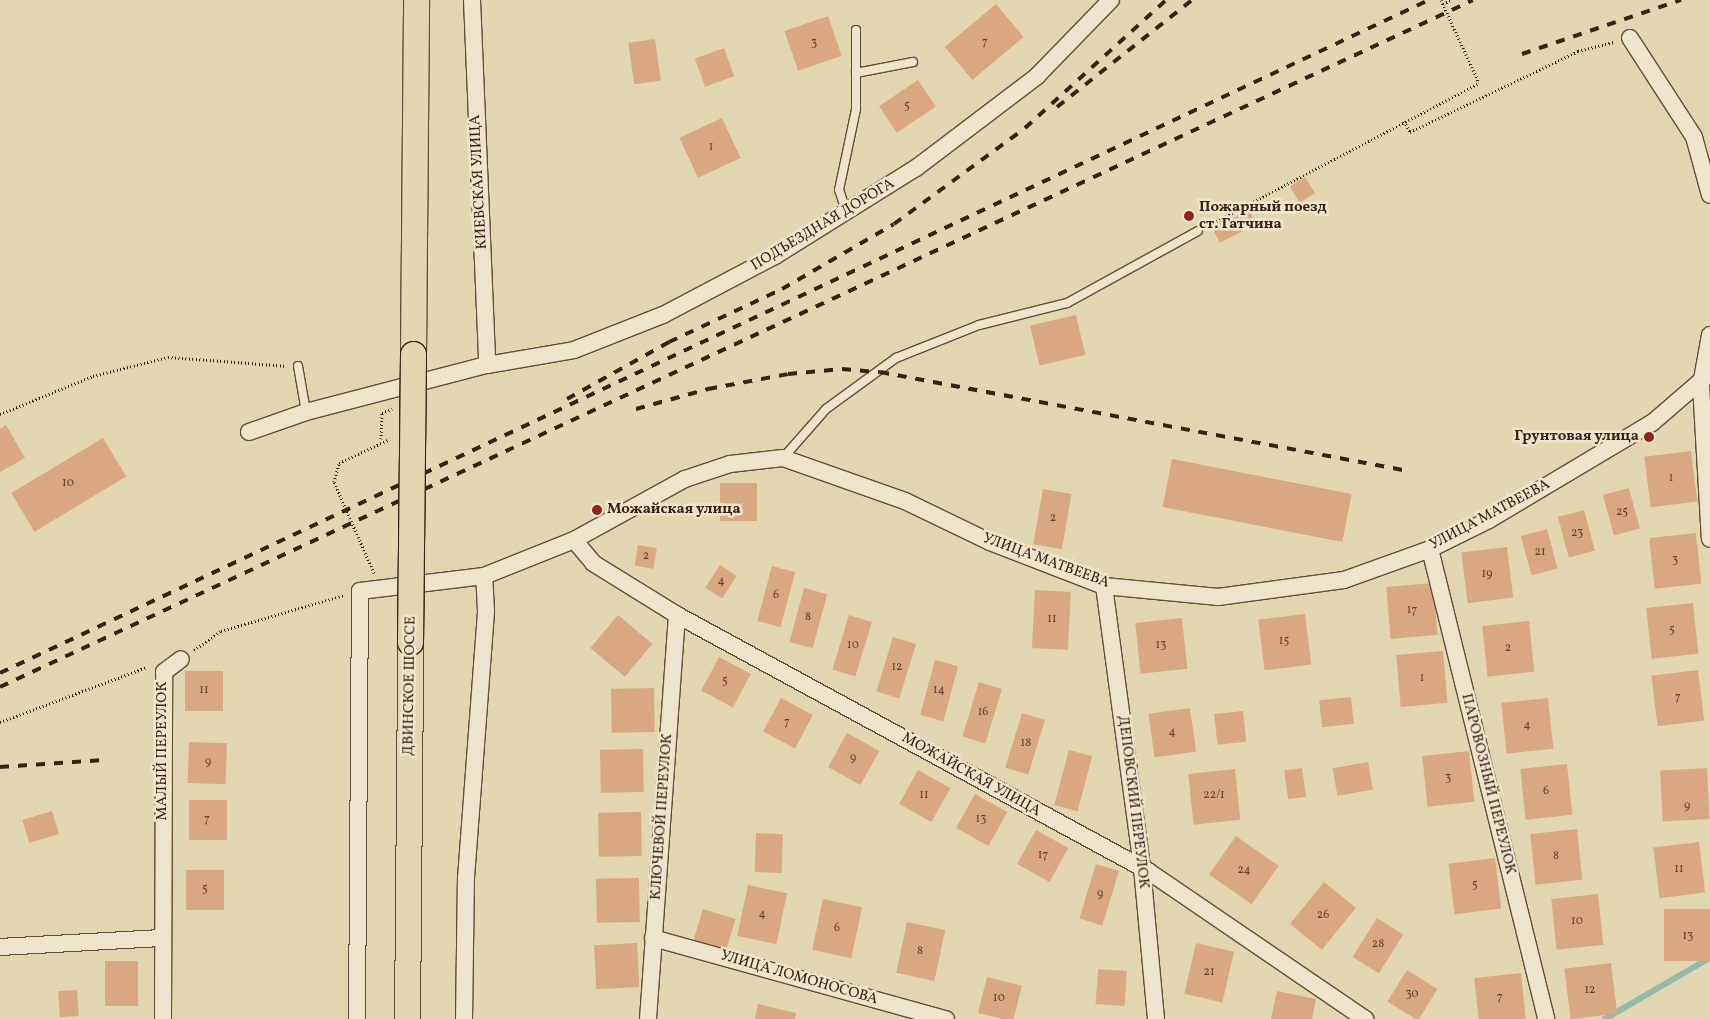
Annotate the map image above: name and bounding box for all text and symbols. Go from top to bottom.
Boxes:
house number: 7 [982,36,988,50]
house number: 3 [811,37,817,51]
house number: 5 [904,100,910,114]
street label: КИЕВСКАЯ УЛИЦА [466,114,492,250]
house number: 1 [709,141,713,155]
street label: ПОДЪЕЗДНАЯ ДОРОГА [748,175,898,275]
place label: Пожарный поезд ст. Гатчина [1199,198,1327,233]
marker: Пожарный поезд ст. Гатчина [1183,210,1195,222]
place label: Грунтовая улица [1514,428,1639,446]
marker: Грунтовая улица [1643,431,1655,443]
house number: 1 [1669,472,1673,486]
street label: УЛИЦА МАТВЕЕВА [1427,476,1553,554]
house number: 10 [62,477,74,491]
place label: Можайская улица [607,501,741,519]
marker: Можайская улица [591,504,603,516]
house number: 25 [1616,506,1628,520]
house number: 2 [1050,512,1056,526]
house number: 23 [1571,527,1583,541]
street label: УЛИЦА МАТВЕЕВА [980,530,1112,592]
house number: 21 [1534,546,1546,560]
house number: 2 [643,550,649,564]
house number: 3 [1672,554,1678,568]
house number: 19 [1482,568,1492,582]
house number: 4 [717,575,725,589]
house number: 6 [773,589,779,603]
house number: 17 [1407,604,1417,618]
house number: 8 [805,611,811,625]
house number: 11 [1047,613,1057,627]
street label: ДВИНСКОЕ ШОССЕ [400,616,420,756]
house number: 5 [1669,624,1675,638]
house number: 15 [1279,635,1289,649]
house number: 10 [847,639,859,653]
house number: 13 [1156,639,1166,653]
house number: 2 [1505,642,1511,656]
house number: 12 [891,661,903,675]
house number: 1 [1420,672,1424,686]
house number: 5 [722,675,728,689]
street label: МАЛЫЙ ПЕРЕУЛОК [154,682,172,820]
house number: 11 [199,684,209,698]
house number: 14 [933,684,945,698]
house number: 7 [1675,691,1681,705]
street label: ПАРОВОЗНЫЙ ПЕРЕУЛОК [1457,692,1519,876]
house number: 16 [978,706,988,720]
street label: ДЕПОВСКИЙ ПЕРЕУЛОК [1113,715,1153,889]
house number: 7 [784,716,790,730]
house number: 4 [1523,719,1531,733]
house number: 4 [1168,726,1176,740]
street label: МОЖАЙСКАЯ УЛИЦА [898,729,1044,821]
street label: КЛЮЧЕВОЙ ПЕРЕУЛОК [647,733,677,901]
house number: 18 [1021,737,1031,751]
house number: 9 [850,752,856,766]
house number: 9 [205,756,211,770]
house number: 3 [1445,772,1451,786]
house number: 6 [1543,785,1549,799]
house number: 11 [919,789,929,803]
house number: 22/1 [1203,789,1225,803]
house number: 9 [1684,800,1690,814]
house number: 7 [204,813,210,827]
house number: 13 [976,813,986,827]
house number: 17 [1038,849,1048,863]
house number: 8 [1553,850,1559,864]
house number: 11 [1674,863,1684,877]
house number: 24 [1237,864,1251,878]
house number: 5 [1472,879,1478,893]
house number: 5 [202,883,208,897]
house number: 9 [1097,888,1103,902]
house number: 4 [758,908,766,922]
house number: 26 [1317,909,1329,923]
house number: 10 [1571,915,1583,929]
house number: 6 [834,922,840,936]
house number: 13 [1683,930,1693,944]
house number: 28 [1372,938,1384,952]
house number: 8 [917,945,923,959]
street label: УЛИЦА ЛОМОНОСОВА [718,947,880,1009]
house number: 21 [1203,966,1215,980]
house number: 12 [1584,984,1596,998]
house number: 30 [1405,988,1419,1002]
house number: 7 [1497,991,1503,1005]
house number: 10 [993,992,1005,1006]

